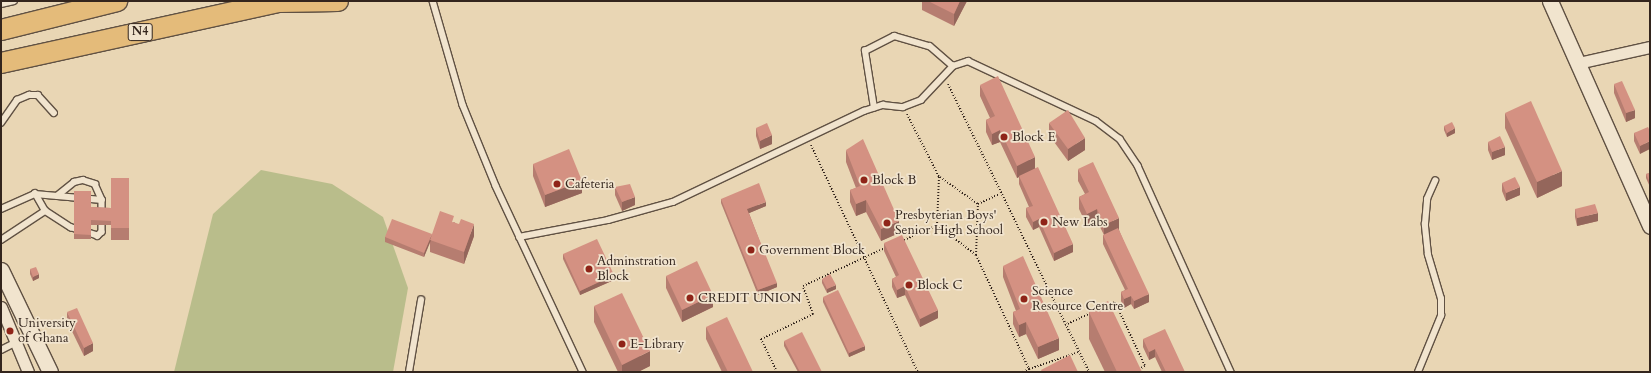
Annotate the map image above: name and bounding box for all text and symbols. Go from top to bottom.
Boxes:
road number: N4 [127,22,153,42]
place label: Block E [1012,129,1056,145]
marker: Block E [999,132,1009,142]
place label: Block B [872,172,916,188]
marker: Block B [859,175,869,185]
place label: Cafeteria [565,176,614,192]
marker: Cafeteria [552,179,562,189]
place label: Presbyterian Boys' Senior High School [895,208,1003,239]
place label: New Labs [1052,214,1108,230]
marker: New Labs [1039,217,1049,227]
marker: Presbyterian Boys' Senior High School [882,218,892,228]
place label: Government Block [759,242,865,258]
marker: Government Block [746,245,756,255]
place label: Adminstration Block [597,254,676,285]
marker: Adminstration Block [584,264,594,274]
place label: Block C [917,277,962,293]
marker: Block C [904,280,914,290]
place label: Science Resource Centre [1032,284,1123,315]
place label: CREDIT UNION [698,290,801,306]
marker: CREDIT UNION [685,293,695,303]
marker: Science Resource Centre [1019,294,1029,304]
place label: University of Ghana [18,316,76,347]
marker: University of Ghana [5,326,15,336]
place label: E-Library [630,336,684,352]
marker: E-Library [617,339,627,349]

